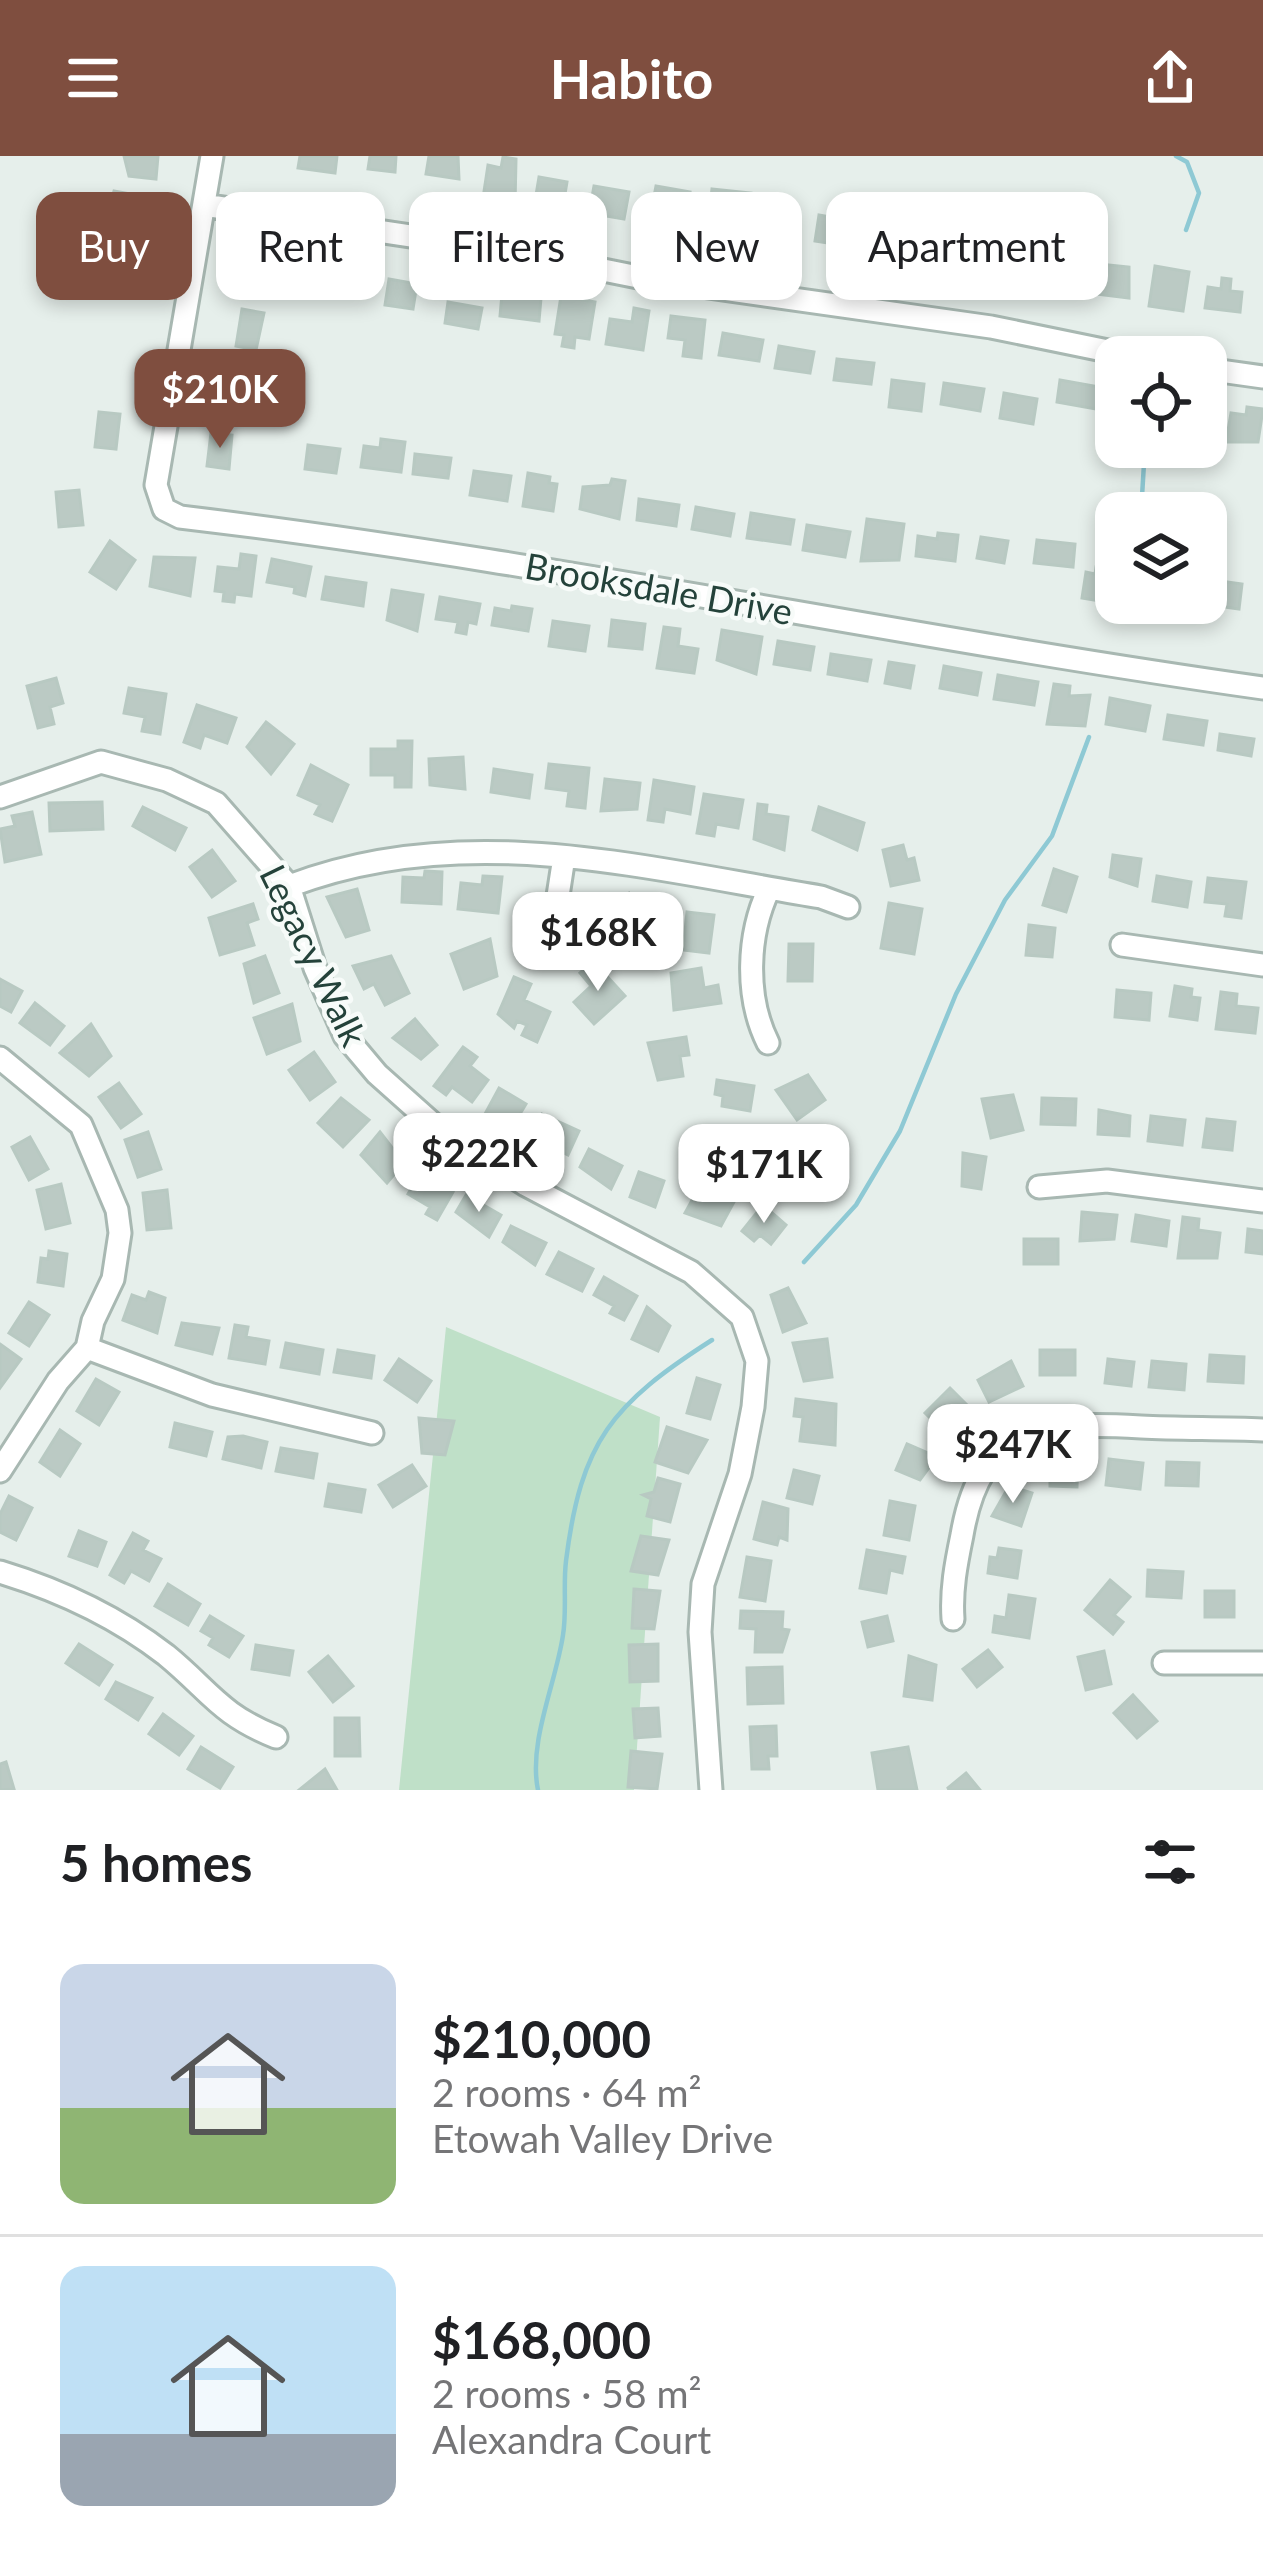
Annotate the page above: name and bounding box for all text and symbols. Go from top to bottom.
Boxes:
icon: menu [60,45,126,111]
icon: share [1137,45,1203,111]
text: Habito [550,46,713,111]
chip: Buy [36,192,192,300]
chip: Rent [216,192,385,300]
chip: Filters [409,192,607,300]
chip: New [631,192,802,300]
chip: Apartment [826,192,1108,300]
map controls [1095,336,1227,624]
button: locate [1095,336,1227,468]
pin: $210K [136,349,304,451]
text: $210K [161,365,279,411]
button: layers [1095,492,1227,624]
street label: Brooksdale Drive [522,543,796,633]
street label: Legacy Walk [251,857,377,1054]
pin: $168K [514,892,682,994]
text: $168K [539,908,657,954]
pin: $222K [395,1113,563,1215]
pin: $171K [680,1124,848,1226]
text: $222K [420,1129,538,1175]
text: $171K [705,1140,823,1186]
pin: $247K [929,1404,1097,1506]
text: $247K [954,1420,1072,1466]
icon: filters [1137,1829,1203,1895]
text: 5 homes [60,1832,252,1893]
text: $210,000 [432,2008,651,2069]
icon: home [156,2012,300,2156]
text: 2 rooms · 64 m² [432,2069,702,2115]
text: Etowah Valley Drive [432,2115,773,2161]
text: $168,000 [432,2309,651,2370]
icon: home [156,2314,300,2458]
text: 2 rooms · 58 m² [432,2370,702,2416]
text: Alexandra Court [432,2416,711,2462]

